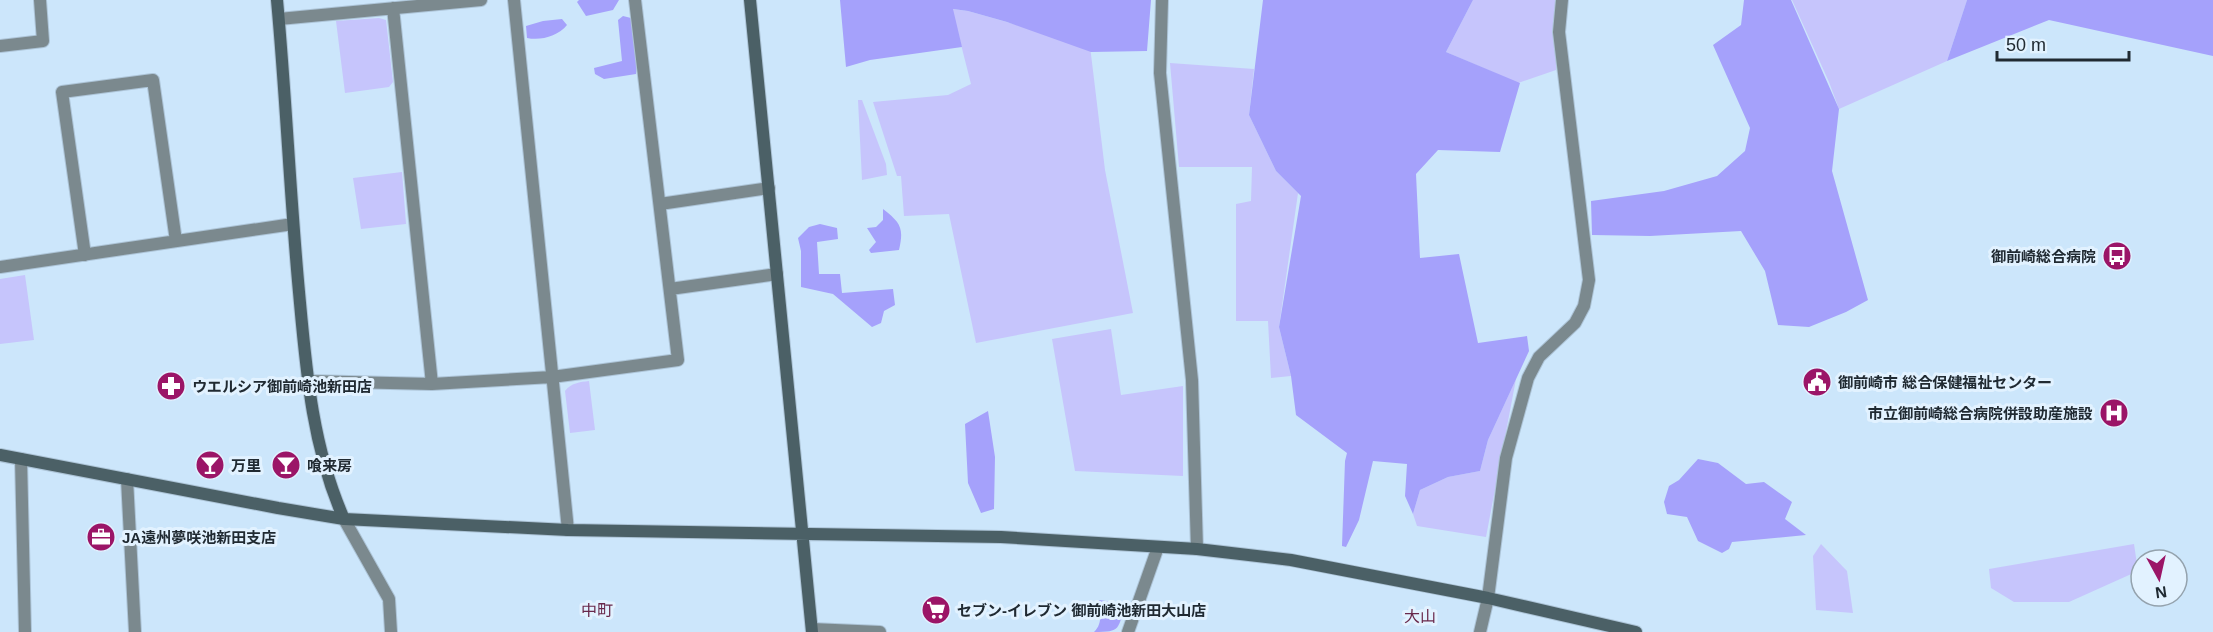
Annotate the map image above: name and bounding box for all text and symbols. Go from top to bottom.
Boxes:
scale bar [1997,24,2129,62]
text: 50 m [2006,35,2046,55]
bus stop icon: 御前崎総合病院 [2101,240,2133,272]
place label: 御前崎総合病院 [1991,248,2096,265]
public building icon: 御前崎市 総合保健福祉センター [1801,366,1833,398]
pharmacy icon: ウエルシア御前崎池新田店 [155,370,187,402]
place label: 御前崎市 総合保健福祉センター [1838,374,2052,391]
place label: ウエルシア御前崎池新田店 [192,378,372,395]
hospital icon: 市立御前崎総合病院併設助産施設 [2098,397,2130,429]
place label: 市立御前崎総合病院併設助産施設 [1868,405,2093,422]
bar icon: 万里 [194,449,226,481]
bar icon: 喰来房 [270,449,302,481]
place label: 万里 [231,457,261,474]
place label: 喰来房 [307,457,352,474]
office icon: JA遠州夢咲池新田支店 [85,521,117,553]
place label: JA遠州夢咲池新田支店 [122,529,276,546]
north arrow [2129,548,2189,608]
text: N [2154,583,2168,602]
supermarket icon: セブン‐イレブン 御前崎池新田大山店 [920,594,952,626]
district label: 中町 [581,602,613,619]
place label: セブン‐イレブン 御前崎池新田大山店 [957,602,1206,619]
district label: 大山 [1404,608,1436,625]

